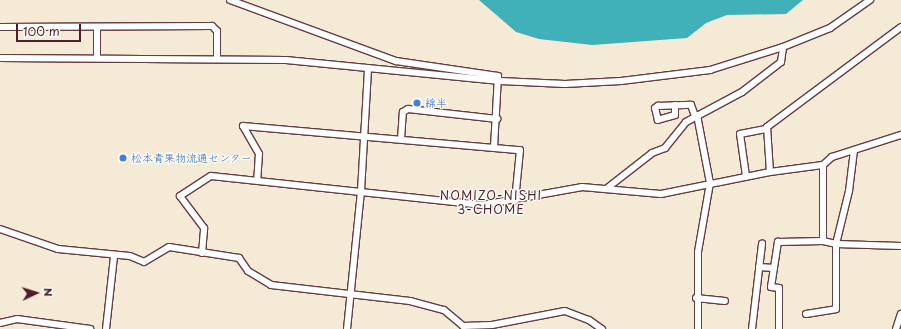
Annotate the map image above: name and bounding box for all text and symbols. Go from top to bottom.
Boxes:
scale bar [18,16,83,42]
text: 100 m [23,22,60,40]
place label: 綿半 [425,96,447,110]
marker: 綿半 [412,98,422,108]
place label: 松本青果物流通センター [131,151,252,165]
marker: 松本青果物流通センター [118,153,128,163]
district label: NOMIZO-NISHI 3-CHOME [440,189,542,217]
north arrow [16,273,56,313]
text: N [40,287,57,297]

